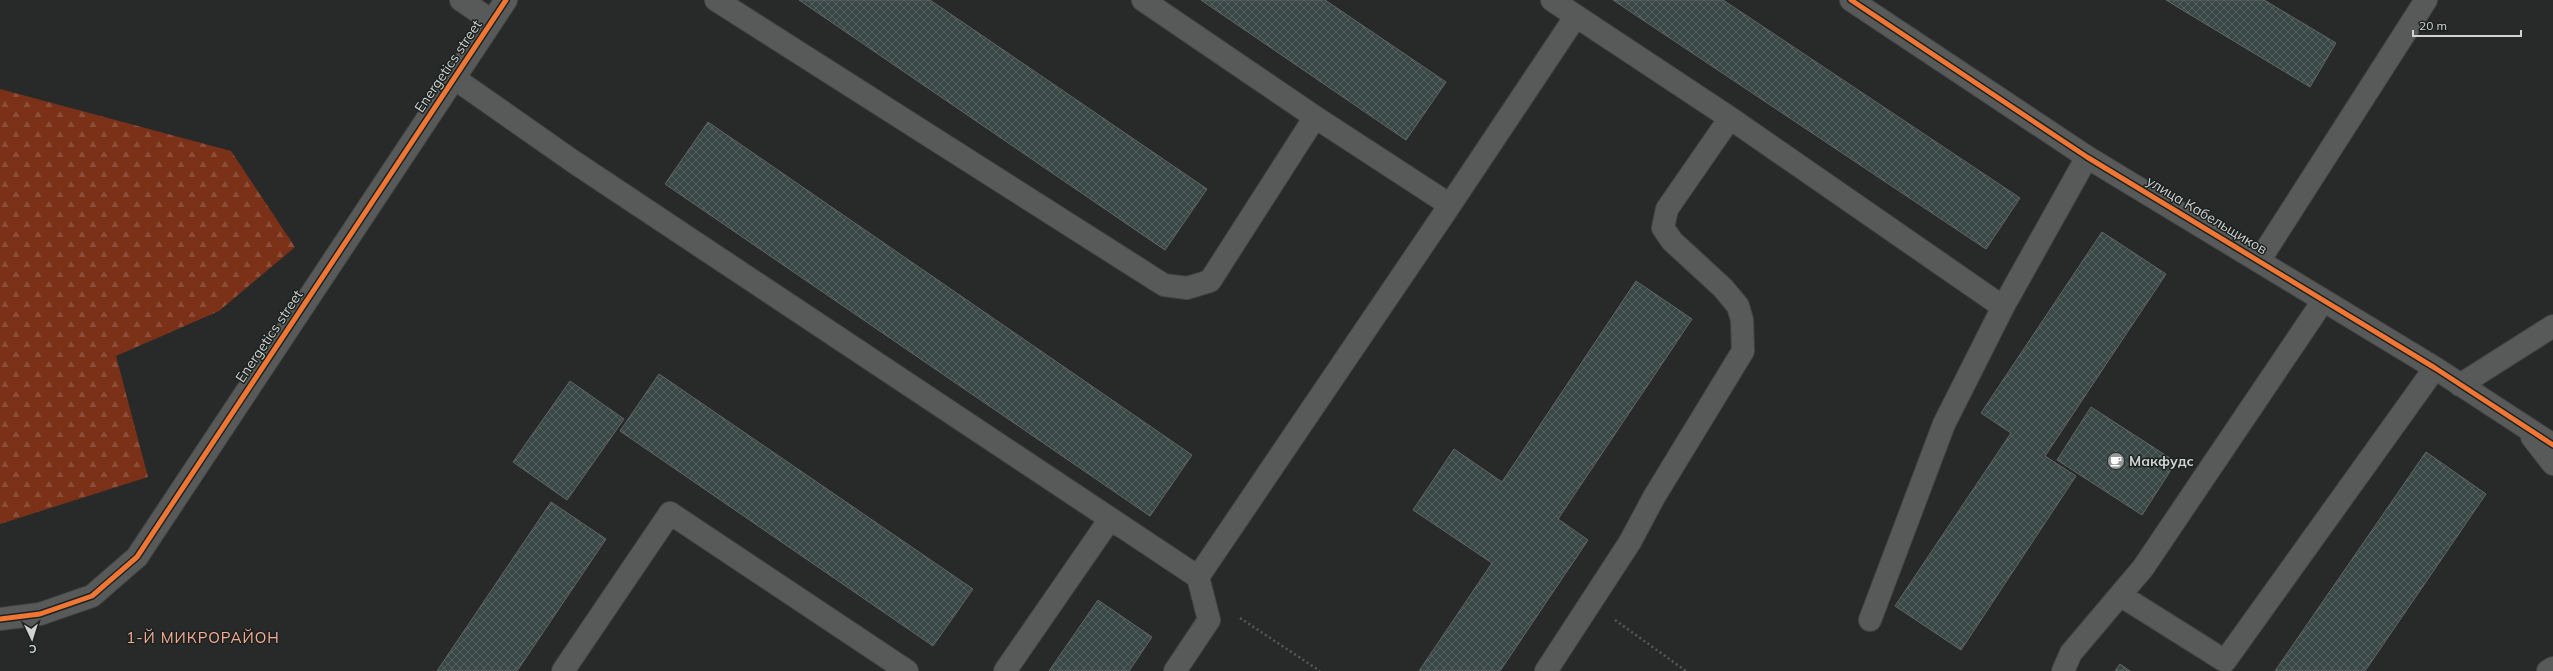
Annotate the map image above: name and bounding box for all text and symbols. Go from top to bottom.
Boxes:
scale bar [2413,12,2521,38]
street label: Energetics street [410,16,486,116]
text: 20 m [2419,18,2447,33]
street label: улица Кабельщиков [2143,172,2271,258]
street label: Energetics street [231,286,307,386]
cafe icon: Макфудс [2106,451,2126,471]
place label: Макфудс [2129,452,2194,470]
north arrow [12,619,52,659]
district label: 1-Й МИКРОРАЙОН [126,628,280,647]
text: С [28,642,37,656]

